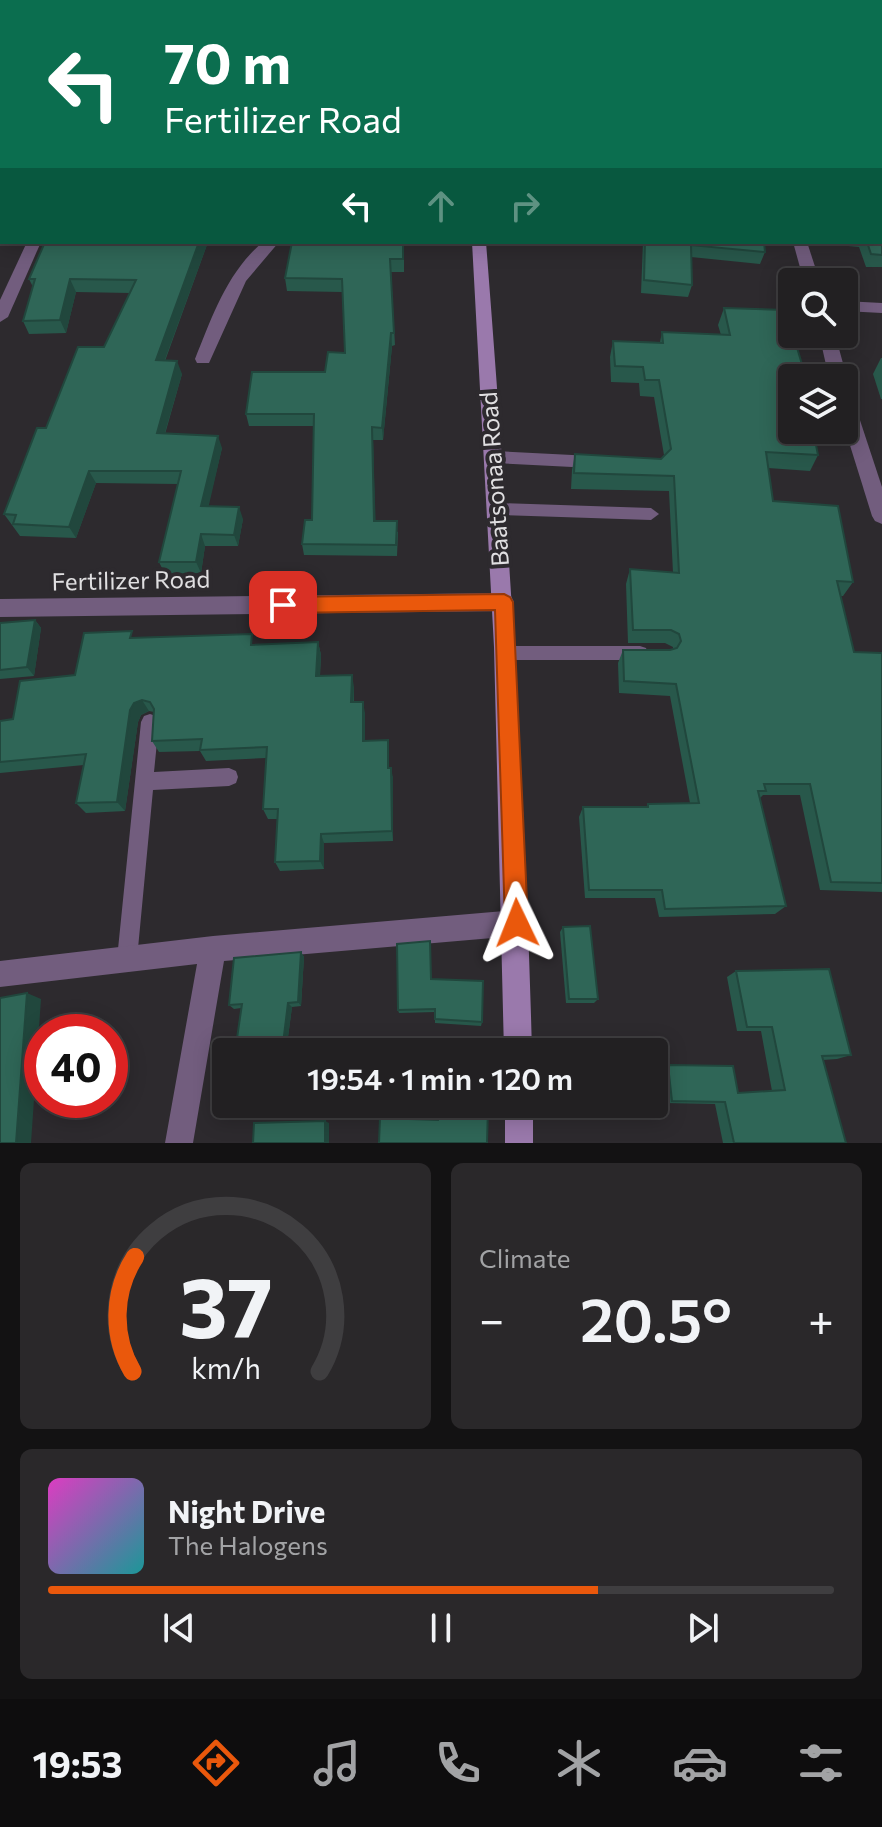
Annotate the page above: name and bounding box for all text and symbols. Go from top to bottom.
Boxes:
text: 70 m [164,27,291,96]
icon: left [32,32,136,136]
text: Fertilizer Road [164,96,402,140]
icon: left [335,184,379,228]
icon: ahead [419,184,463,228]
icon: right [503,184,547,228]
map controls [778,268,858,444]
button: search [778,268,858,348]
button: layers [778,364,858,444]
street label: Baatsonaa Road [473,391,514,568]
street label: Fertilizer Road [51,564,210,595]
pin [249,571,317,639]
icon: arrive [261,583,305,627]
position arrow [475,881,559,965]
speed limit sign: 40 [24,1014,128,1118]
text: 19:54 · 1 min · 120 m [307,1059,573,1096]
text: Climate [479,1242,571,1273]
text: 37 [179,1253,272,1355]
text: 20.5° [580,1281,732,1354]
text: − [479,1291,504,1345]
text: + [808,1291,834,1345]
text: km/h [191,1350,260,1385]
text: Night Drive [168,1492,325,1529]
text: The Halogens [168,1529,328,1560]
icon: previous [157,1606,201,1650]
icon: pause [419,1606,463,1650]
icon: next [681,1606,725,1650]
icon: directions [188,1735,244,1791]
icon: music [309,1735,365,1791]
icon: phone [430,1735,486,1791]
icon: climate [551,1735,607,1791]
icon: car [672,1735,728,1791]
icon: filters [793,1735,849,1791]
text: 19:53 [33,1741,123,1785]

